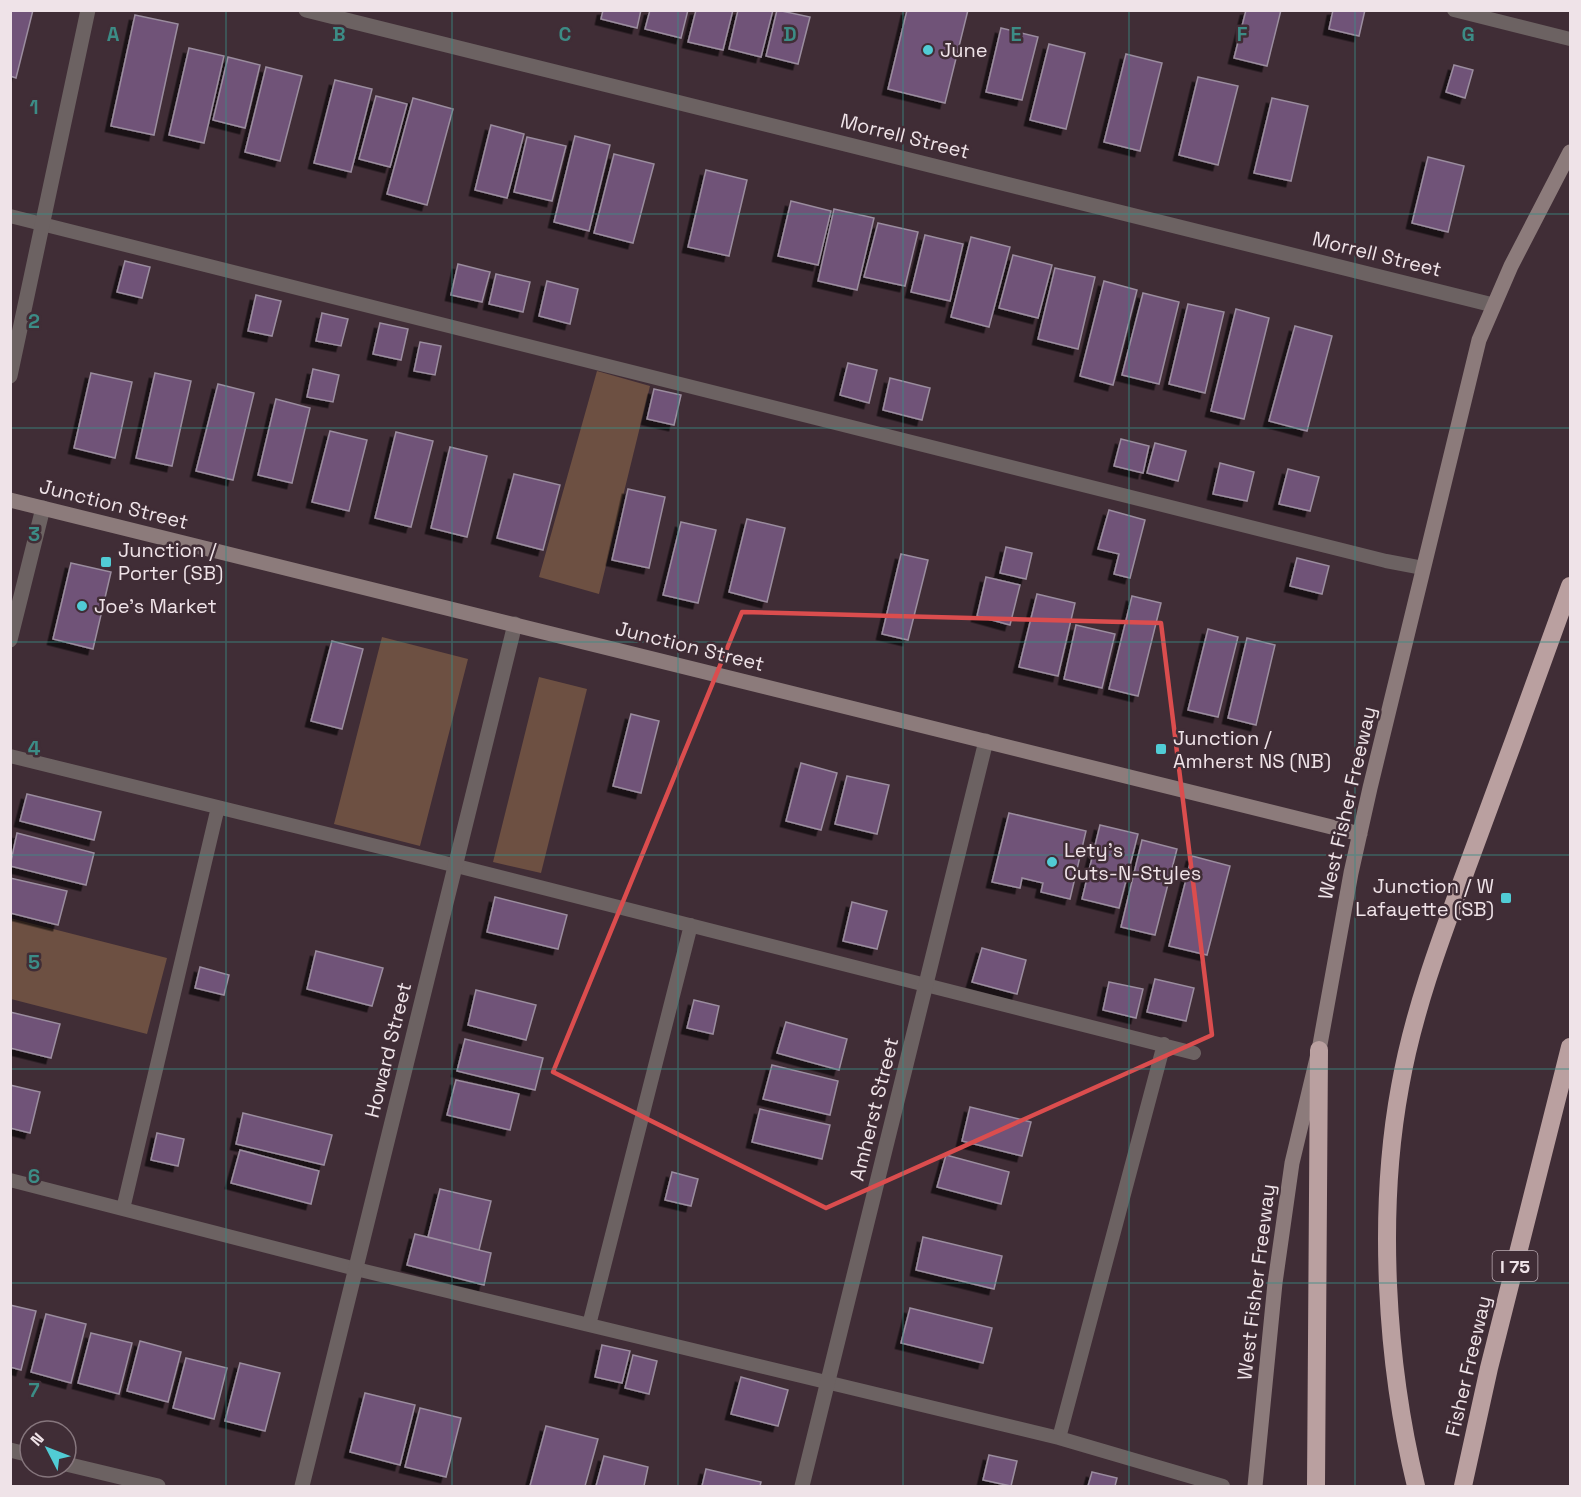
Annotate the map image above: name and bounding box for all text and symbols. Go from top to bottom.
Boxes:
text: A [107,21,120,47]
text: B [332,21,346,47]
text: C [559,21,572,47]
text: D [783,21,797,47]
text: E [1010,21,1022,47]
text: F [1237,21,1248,47]
text: G [1461,21,1475,47]
place label: June [940,37,988,63]
marker: June [921,43,935,57]
text: 1 [29,94,39,120]
street label: Morrell Street [838,107,972,165]
street label: Morrell Street [1310,225,1444,283]
text: 2 [28,308,40,334]
street label: Junction Street [37,473,191,535]
text: 3 [28,521,40,547]
place label: Junction / Porter (SB) [118,537,223,586]
marker: Junction / Porter (SB) [99,555,113,569]
place label: Joe's Market [94,593,217,619]
marker: Joe's Market [75,599,89,613]
street label: Junction Street [613,615,767,677]
street label: West Fisher Freeway [1312,704,1382,902]
place label: Junction / Amherst NS (NB) [1173,725,1331,774]
text: 4 [28,735,41,761]
marker: Junction / Amherst NS (NB) [1154,742,1168,756]
place label: Lety's Cuts-N-Styles [1064,837,1201,886]
marker: Lety's Cuts-N-Styles [1045,855,1059,869]
place label: Junction / W Lafayette (SB) [1355,873,1494,922]
marker: Junction / W Lafayette (SB) [1499,891,1513,905]
text: 5 [28,949,40,975]
street label: Howard Street [359,979,417,1121]
street label: Amherst Street [844,1035,904,1183]
text: 6 [28,1163,40,1189]
street label: West Fisher Freeway [1231,1182,1281,1382]
road number: I 75 [1492,1251,1538,1281]
street label: Fisher Freeway [1439,1293,1497,1439]
text: 7 [28,1377,40,1403]
north arrow [18,1419,78,1479]
text: N [26,1428,49,1450]

